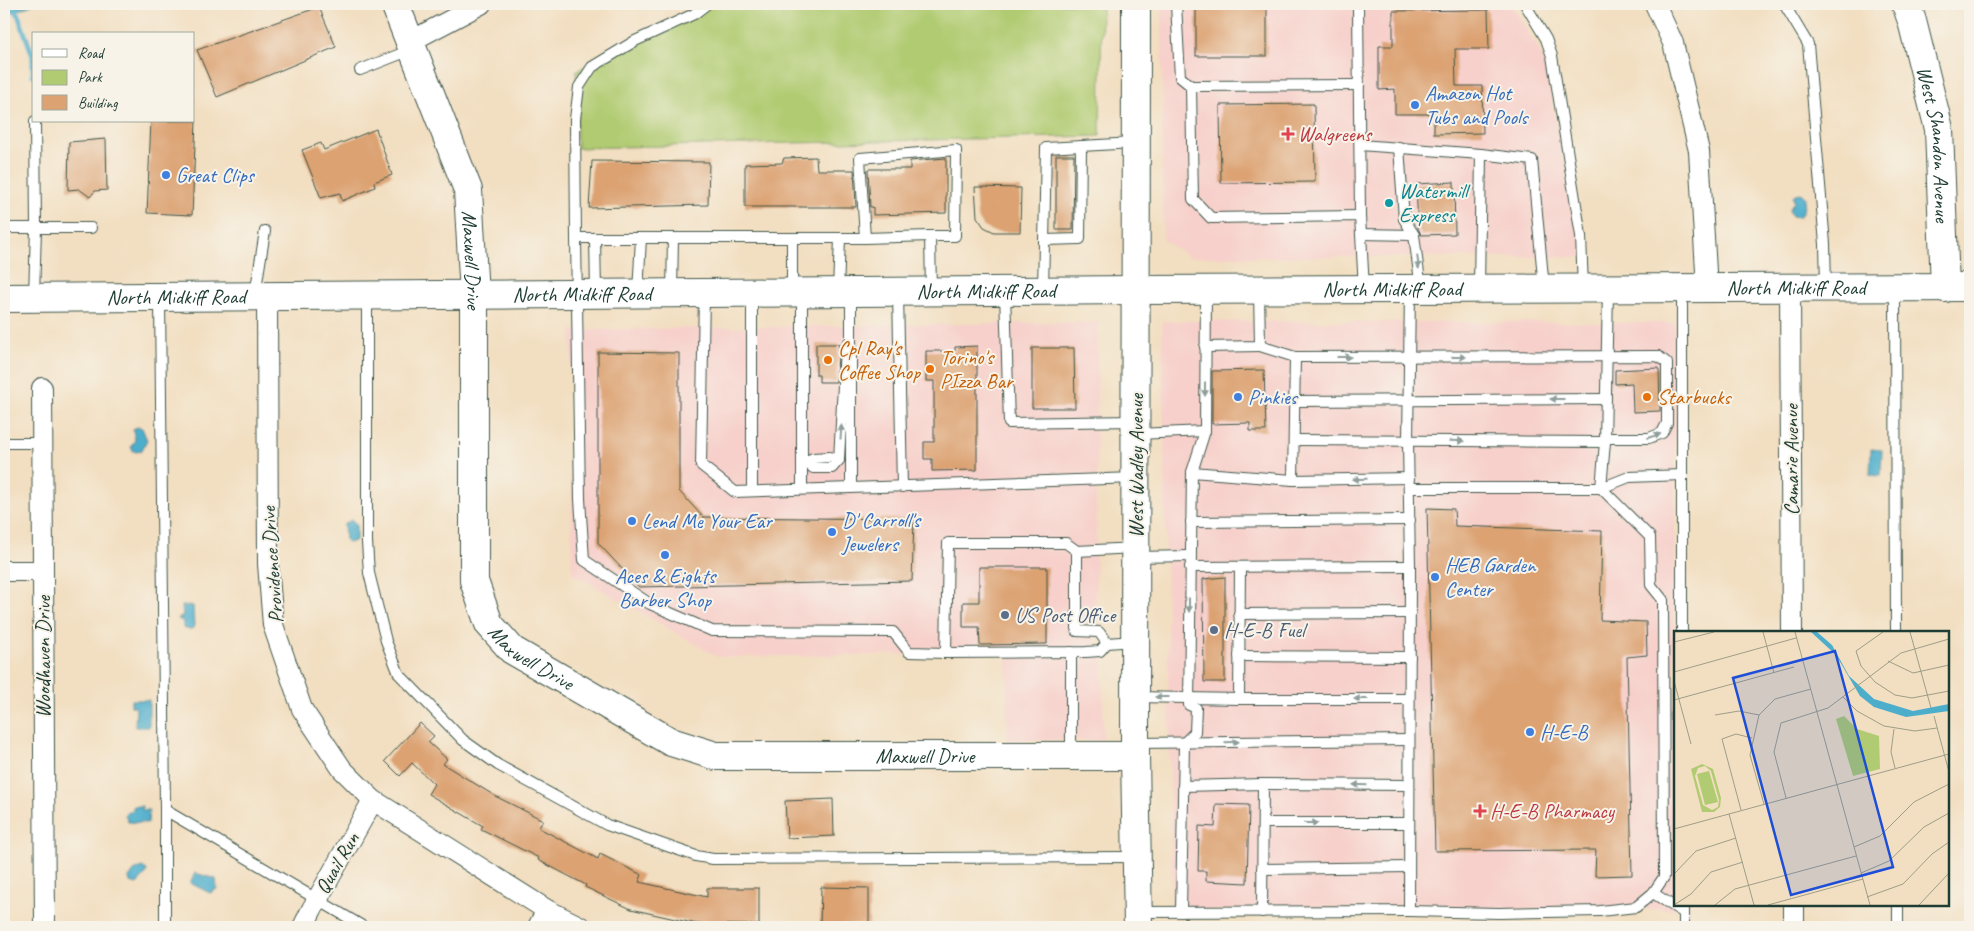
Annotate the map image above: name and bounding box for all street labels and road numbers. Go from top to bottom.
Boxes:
street label: West Shandon Avenue [1911,64,1956,224]
street label: Maxwell Drive [456,210,487,312]
street label: North Midkiff Road [1726,274,1869,301]
street label: North Midkiff Road [1322,276,1465,302]
street label: North Midkiff Road [916,278,1059,305]
street label: North Midkiff Road [512,280,655,307]
street label: North Midkiff Road [106,283,249,310]
street label: West Wadley Avenue [1123,393,1149,538]
street label: Camarie Avenue [1778,402,1804,516]
street label: Providence Drive [255,505,289,624]
street label: Woodhaven Drive [30,595,56,718]
street label: Maxwell Drive [483,619,580,697]
street label: Maxwell Drive [876,743,977,769]
street label: Quail Run [309,827,365,898]

